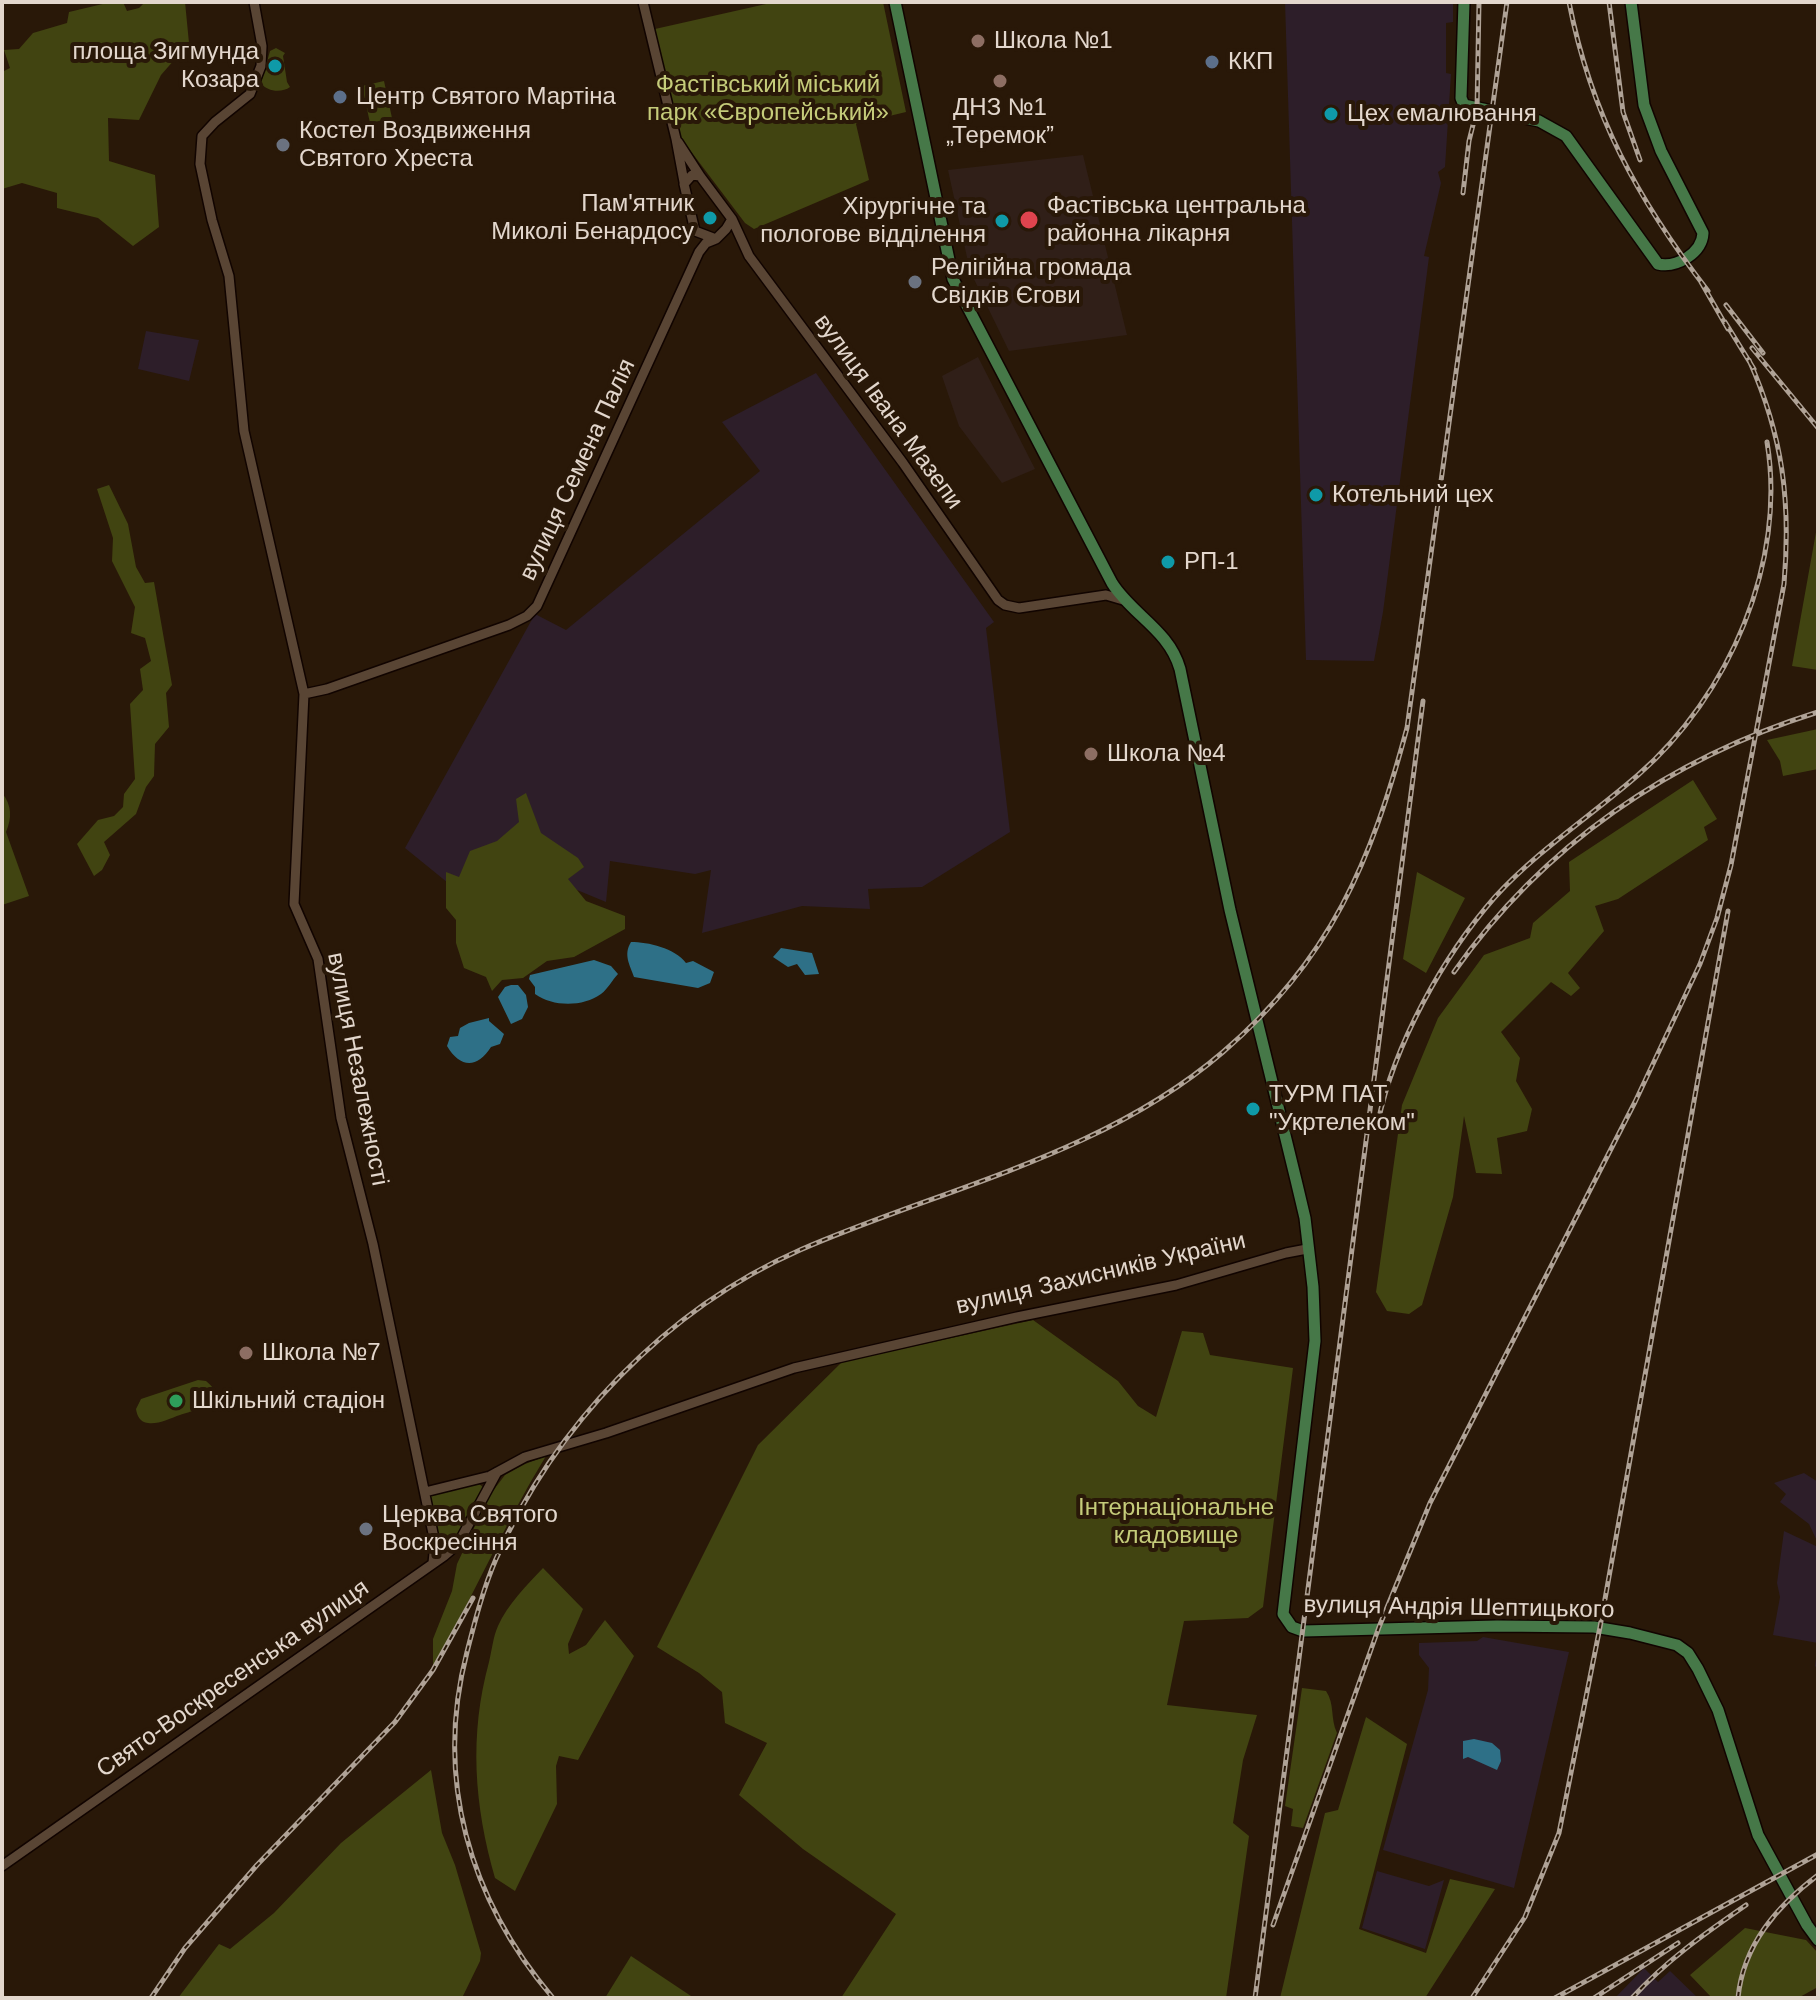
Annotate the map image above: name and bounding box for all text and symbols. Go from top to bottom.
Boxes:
place label: Школа №1 [994,27,1113,55]
marker: Школа №1 [969,32,987,50]
place label: площа Зигмунда Козара [73,38,259,94]
place label: ККП [1228,48,1273,76]
marker: ККП [1203,53,1221,71]
marker: площа Зигмунда Козара [266,57,284,75]
park label: Фастівський міський парк «Європейський» [647,71,889,127]
marker: ДНЗ №1 „Теремок” [991,72,1009,90]
place label: Центр Святого Мартіна [356,83,616,111]
marker: Центр Святого Мартіна [331,88,349,106]
place label: ДНЗ №1 „Теремок” [946,94,1054,150]
place label: Цех емалювання [1347,100,1537,128]
marker: Цех емалювання [1322,105,1340,123]
place label: Костел Воздвиження Святого Хреста [299,117,531,173]
marker: Костел Воздвиження Святого Хреста [274,136,292,154]
place label: Пам'ятник Миколі Бенардосу [491,190,694,246]
place label: Фастівська центральна районна лікарня [1047,192,1306,248]
place label: Хірургічне та пологове відділення [760,193,986,249]
marker: Пам'ятник Миколі Бенардосу [701,209,719,227]
marker: Фастівська центральна районна лікарня [1018,209,1040,231]
marker: Хірургічне та пологове відділення [993,212,1011,230]
place label: Релігійна громада Свідків Єгови [931,254,1131,310]
marker: Релігійна громада Свідків Єгови [906,273,924,291]
street label: вулиця Івана Мазепи [808,309,968,515]
street label: вулиця Семена Палія [514,355,642,585]
place label: Котельний цех [1332,481,1494,509]
marker: Котельний цех [1307,486,1325,504]
place label: РП-1 [1184,548,1239,576]
marker: РП-1 [1159,553,1177,571]
place label: Школа №4 [1107,740,1226,768]
marker: Школа №4 [1082,745,1100,763]
street label: вулиця Незалежності [320,950,394,1188]
place label: ТУРМ ПАТ "Укртелеком" [1269,1081,1415,1137]
marker: ТУРМ ПАТ "Укртелеком" [1244,1100,1262,1118]
street label: вулиця Захисників України [953,1227,1249,1321]
place label: Школа №7 [262,1339,381,1367]
marker: Школа №7 [237,1344,255,1362]
place label: Шкільний стадіон [192,1387,385,1415]
marker: Шкільний стадіон [167,1392,185,1410]
park label: Інтернаціональне кладовище [1078,1494,1274,1550]
place label: Церква Святого Воскресіння [382,1501,558,1557]
marker: Церква Святого Воскресіння [357,1520,375,1538]
street label: Свято-Воскресенська вулиця [91,1574,375,1784]
street label: вулиця Андрія Шептицького [1303,1591,1615,1625]

